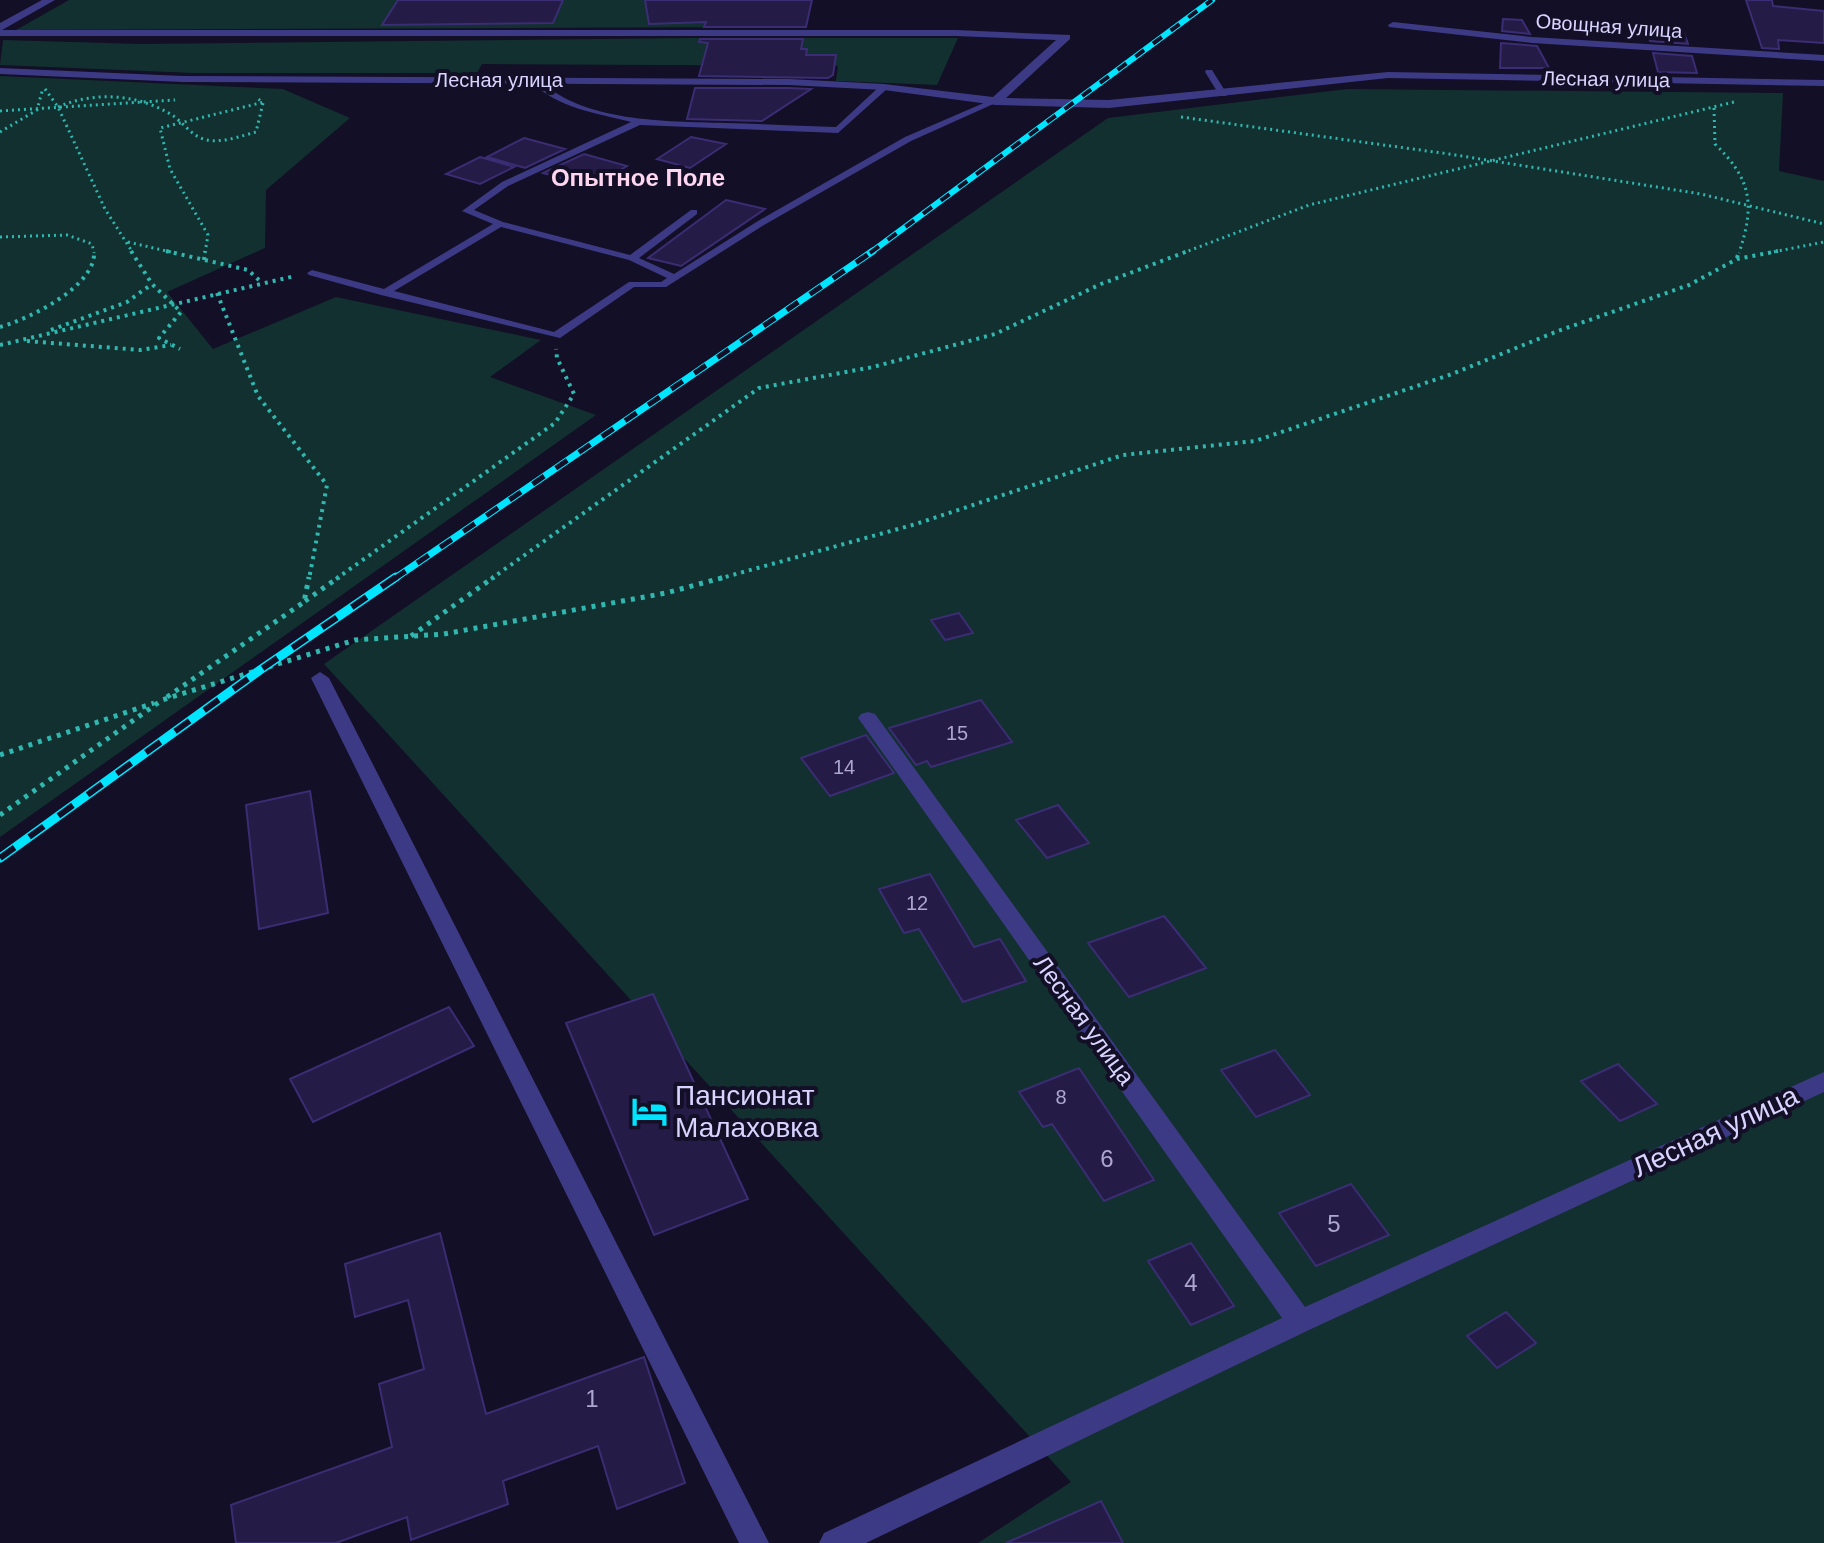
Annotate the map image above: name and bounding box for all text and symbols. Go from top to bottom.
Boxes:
street label: Овощная улица [1535,10,1684,42]
street label: Лесная улица [1542,67,1671,91]
street label: Лесная улица [435,69,564,91]
district label: Опытное Поле [551,164,725,191]
house number: 15 [946,722,968,744]
house number: 14 [833,756,855,778]
house number: 12 [906,892,928,914]
street label: Лесная улица [1028,950,1141,1090]
street label: Лесная улица [1628,1079,1803,1183]
place label: Пансионат Малаховка [675,1080,819,1143]
house number: 8 [1055,1086,1067,1108]
hotel icon: Пансионат Малаховка [630,1092,668,1130]
house number: 6 [1100,1145,1114,1172]
house number: 5 [1327,1210,1341,1237]
house number: 4 [1184,1269,1198,1296]
house number: 1 [585,1385,599,1412]

